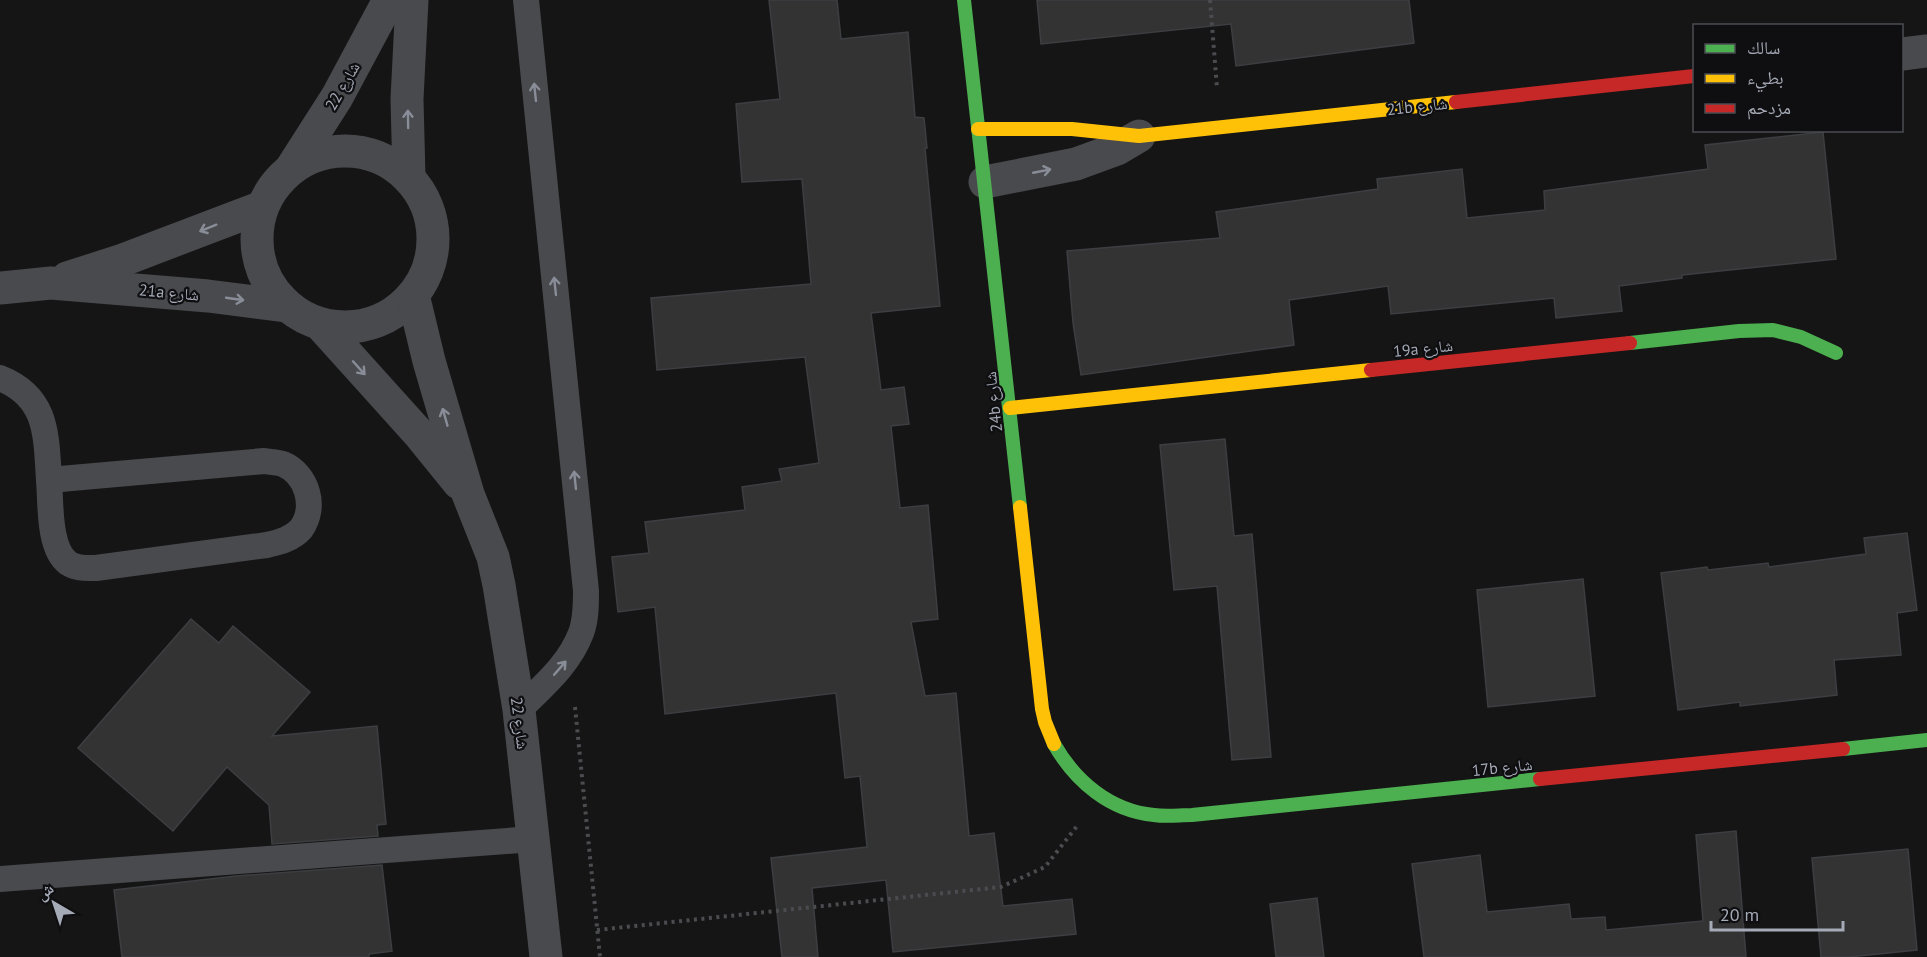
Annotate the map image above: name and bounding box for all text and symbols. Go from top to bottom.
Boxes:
legend [1693,24,1903,132]
text: سالك [1747,36,1780,59]
street label: شارع 22 [320,58,365,114]
text: بطيء [1747,66,1784,93]
one-way arrow [529,83,540,103]
street label: 21b شارع [1386,93,1448,120]
text: مزدحم [1747,96,1791,120]
one-way arrow [402,110,414,130]
one-way arrow [1032,165,1051,176]
one-way arrow [199,223,217,234]
one-way arrow [549,277,560,297]
street label: 21a شارع [138,279,200,306]
one-way arrow [225,294,245,305]
street label: 19a شارع [1392,335,1454,362]
one-way arrow [352,360,366,375]
street label: 24b شارع [980,371,1007,433]
one-way arrow [439,408,450,427]
one-way arrow [569,471,580,491]
one-way arrow [553,661,567,676]
street label: شارع 22 [506,696,533,750]
street label: 17b شارع [1471,754,1533,781]
north arrow [24,873,84,933]
text: ش [32,878,57,904]
scale bar [1711,894,1843,932]
text: 20 m [1720,903,1759,926]

